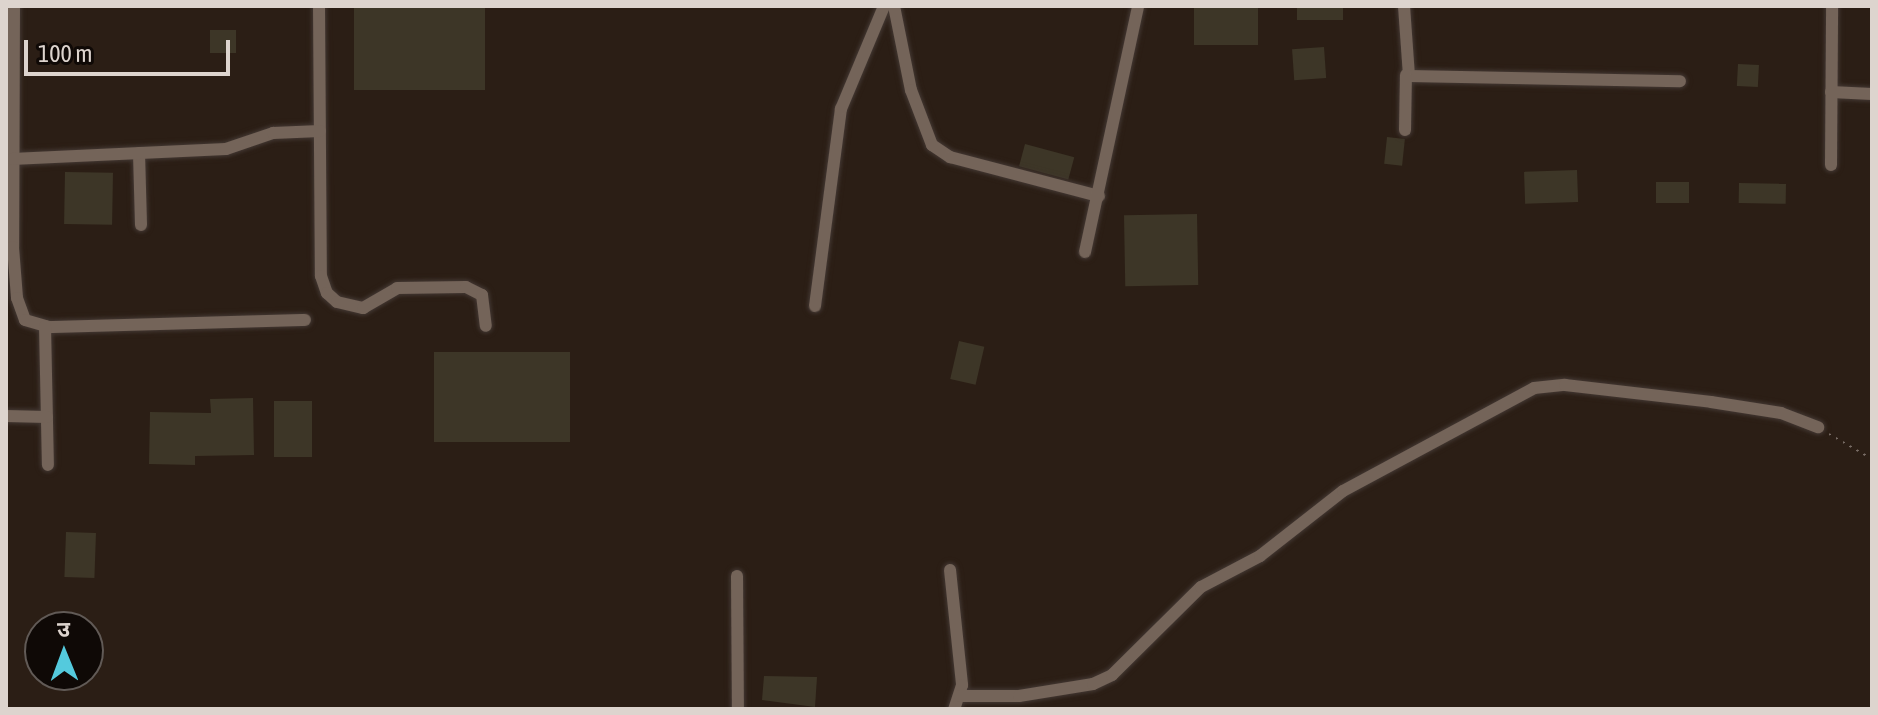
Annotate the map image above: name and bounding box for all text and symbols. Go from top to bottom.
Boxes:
scale bar [28,24,234,74]
text: 100 m [38,40,92,67]
north arrow [24,611,104,691]
text: उ [57,616,70,642]

